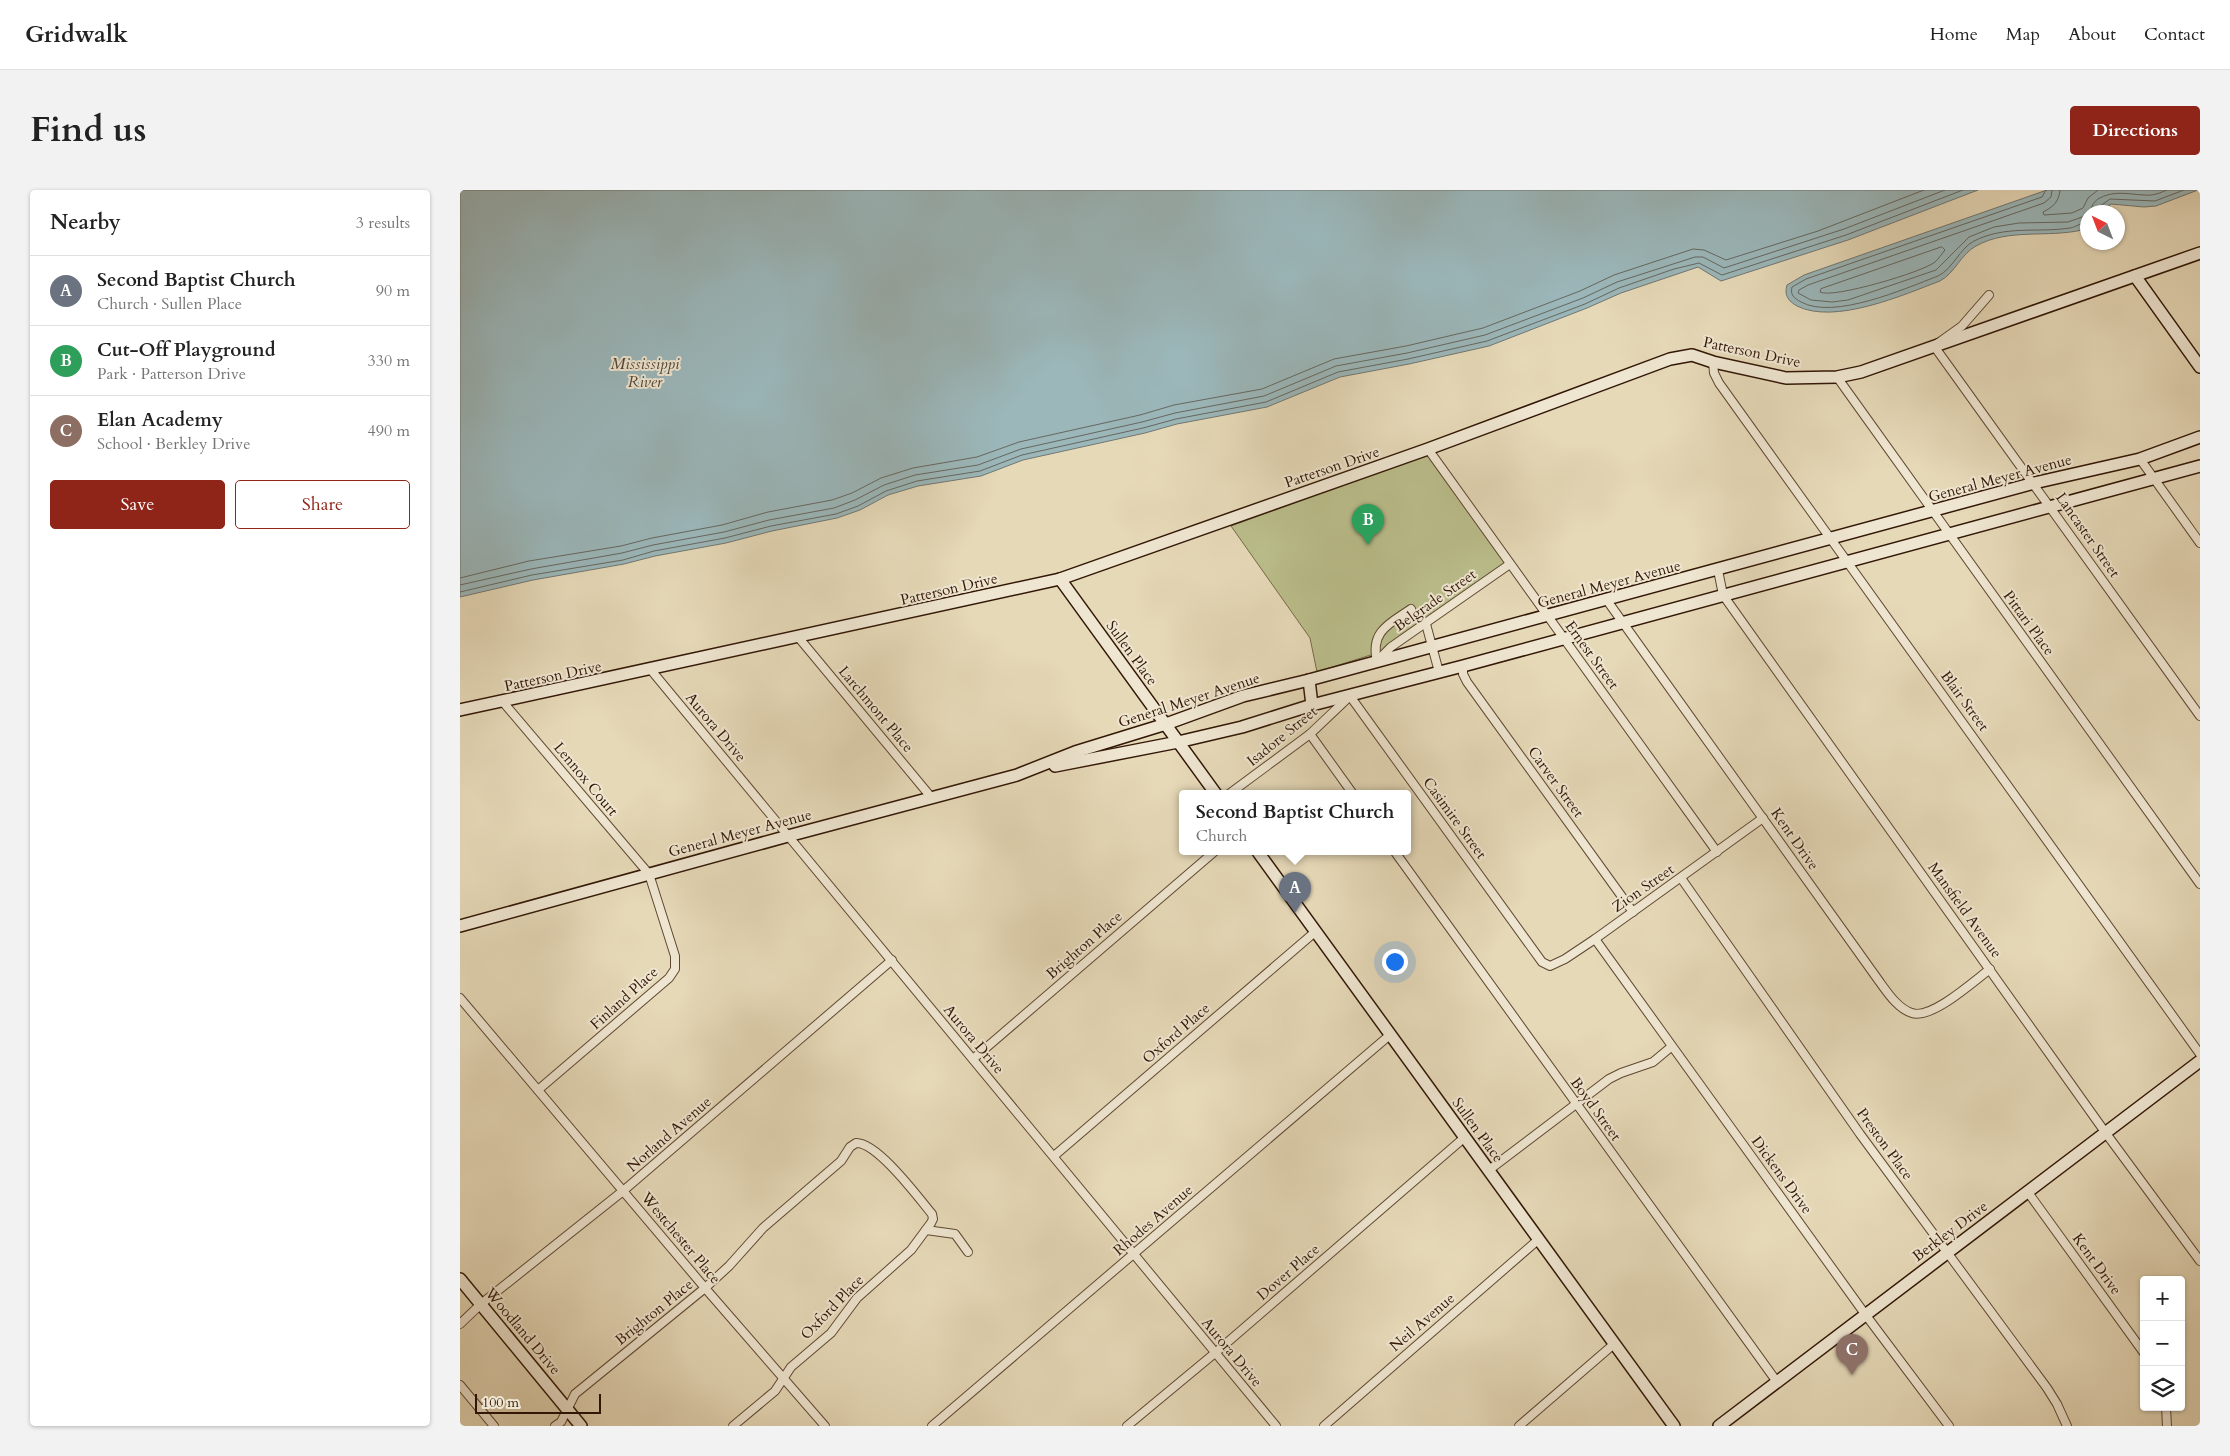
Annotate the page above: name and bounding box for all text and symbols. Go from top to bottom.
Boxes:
text: Gridwalk [25,18,128,51]
text: Home [1930,22,1978,47]
text: Map [2006,22,2040,47]
text: About [2068,22,2116,47]
text: Contact [2144,22,2205,47]
text: Find us [30,106,146,154]
button: Directions [2070,106,2200,155]
north arrow [2080,205,2125,250]
text: Nearby [50,208,121,237]
text: 3 results [356,212,410,234]
text: Second Baptist Church [97,267,296,293]
text: A [60,280,72,302]
text: 90 m [376,280,410,302]
text: Church · Sullen Place [97,293,242,315]
street label: Patterson Drive [1701,332,1803,372]
text: Cut-Off Playground [97,337,276,363]
text: B [60,350,72,372]
text: 330 m [368,350,410,372]
water label: Mississippi River [611,353,680,393]
text: Park · Patterson Drive [97,363,246,385]
text: Elan Academy [97,407,223,433]
text: C [60,420,72,442]
text: 490 m [368,420,410,442]
text: School · Berkley Drive [97,433,250,455]
street label: Patterson Drive [1282,441,1382,493]
street label: General Meyer Avenue [1926,449,2074,507]
button: Save [50,480,225,529]
button: Share [235,480,410,529]
street label: Lancaster Street [2051,488,2125,582]
pin: B [1352,504,1384,545]
street label: General Meyer Avenue [1535,555,1683,613]
street label: Belgrade Street [1390,564,1480,636]
street label: Patterson Drive [898,568,1000,610]
street label: Pittari Place [1999,587,2059,660]
street label: Sullen Place [1102,617,1162,690]
street label: Ernest Street [1560,617,1624,693]
street label: Patterson Drive [502,656,604,696]
street label: Larchmont Place [834,662,918,757]
street label: Blair Street [1936,667,1994,736]
street label: General Meyer Avenue [1116,668,1262,732]
street label: Aurora Drive [681,688,751,766]
street label: Isadore Street [1243,701,1322,771]
street label: Lennox Court [549,738,623,820]
street label: Carver Street [1523,742,1589,822]
street label: Casimire Street [1419,773,1492,863]
popup [1179,790,1411,855]
text: Second Baptist Church [1196,799,1394,825]
street label: General Meyer Avenue [666,804,814,862]
street label: Kent Drive [1766,804,1824,874]
text: Church [1196,825,1247,847]
street label: Mansfield Avenue [1923,858,2007,962]
street label: Zion Street [1608,859,1678,917]
pin: A [1279,872,1311,913]
street label: Brighton Place [1042,906,1126,984]
your location [1382,949,1408,975]
street label: Finland Place [586,962,662,1034]
street label: Oxford Place [1138,998,1214,1068]
street label: Aurora Drive [939,1000,1009,1078]
street label: Boyd Street [1566,1073,1626,1145]
street label: Norland Avenue [622,1092,716,1176]
street label: Sullen Place [1448,1094,1508,1167]
street label: Preston Place [1852,1104,1918,1184]
street label: Dickens Drive [1747,1132,1817,1218]
street label: Rhodes Avenue [1109,1180,1197,1260]
street label: Westchester Place [636,1187,725,1288]
street label: Berkley Drive [1908,1196,1992,1266]
street label: Kent Drive [2068,1229,2126,1299]
street label: Dover Place [1252,1239,1324,1305]
street label: Oxford Place [796,1270,868,1344]
street label: Brighton Place [611,1274,697,1350]
map controls [2140,1276,2185,1411]
button: + [2140,1276,2185,1321]
street label: Woodland Drive [480,1282,565,1379]
street label: Neil Avenue [1385,1288,1459,1356]
street label: Aurora Drive [1197,1313,1267,1391]
button: − [2140,1321,2185,1366]
pin: C [1836,1334,1868,1375]
button: layers [2140,1366,2185,1411]
scale bar [475,1391,601,1414]
text: 100 m [482,1393,519,1412]

